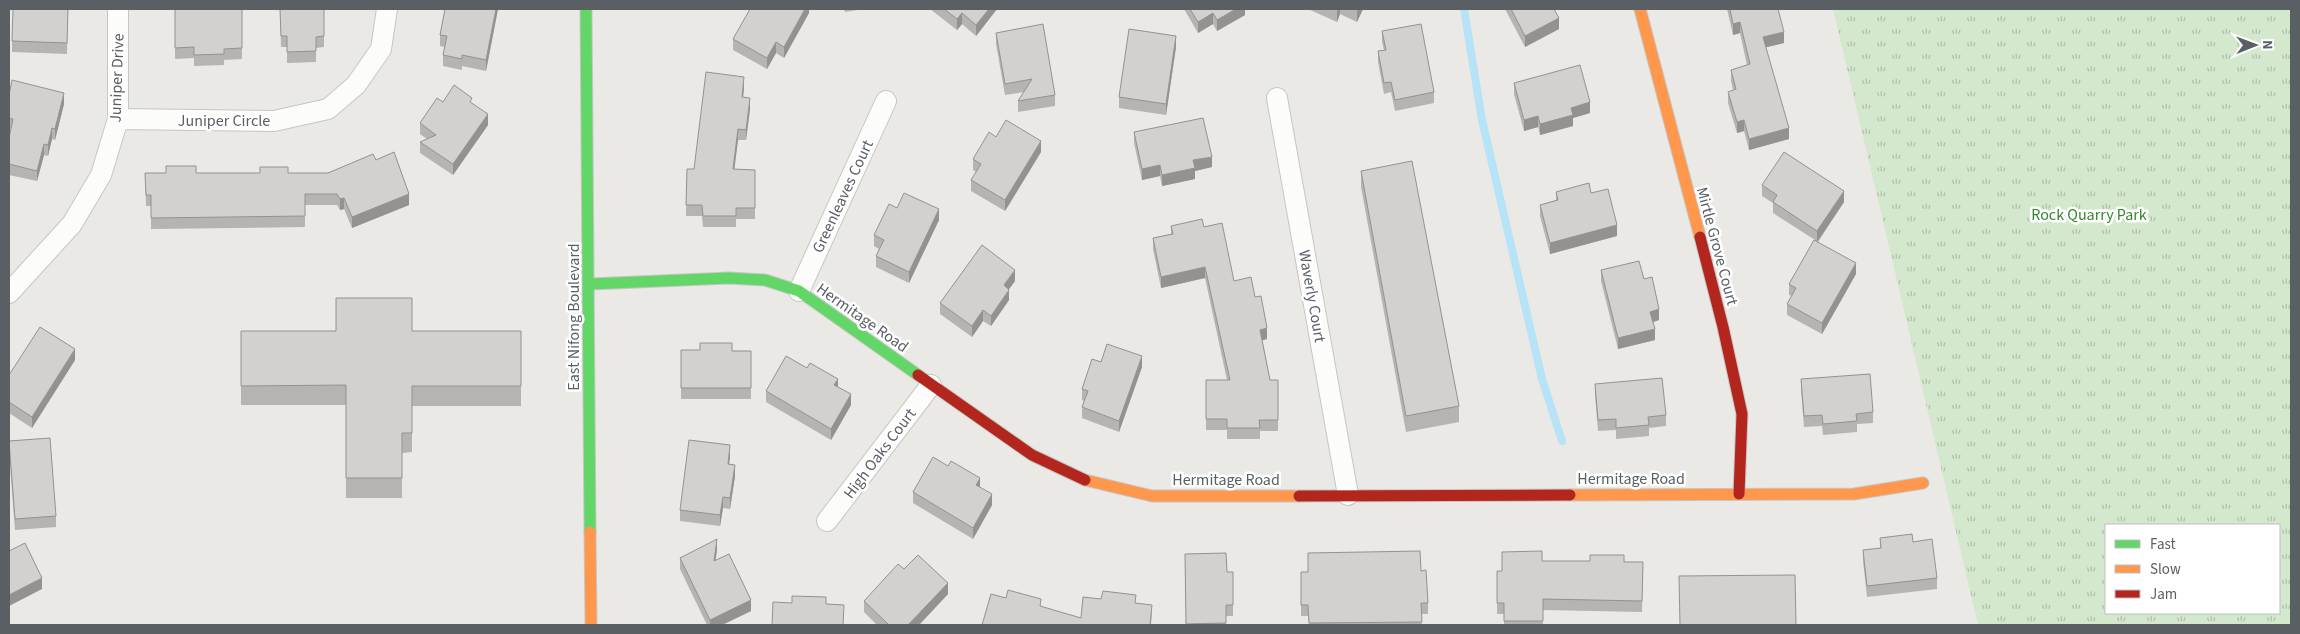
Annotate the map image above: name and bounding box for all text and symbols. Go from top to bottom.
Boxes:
north arrow [2230,20,2280,70]
street label: Juniper Drive [104,33,130,123]
text: N [2257,40,2277,50]
street label: Juniper Circle [178,110,270,132]
street label: Greenleaves Court [807,136,879,257]
street label: Mirtle Grove Court [1691,185,1744,308]
park label: Rock Quarry Park [2031,204,2147,226]
street label: East Nifong Boulevard [563,243,585,391]
street label: Waverly Court [1293,248,1331,345]
street label: Hermitage Road [812,278,913,358]
street label: High Oaks Court [838,403,922,503]
street label: Hermitage Road [1577,468,1685,490]
street label: Hermitage Road [1172,469,1280,491]
legend [2105,524,2280,614]
text: Fast [2150,534,2176,555]
text: Slow [2150,559,2181,580]
text: Jam [2150,584,2177,605]

